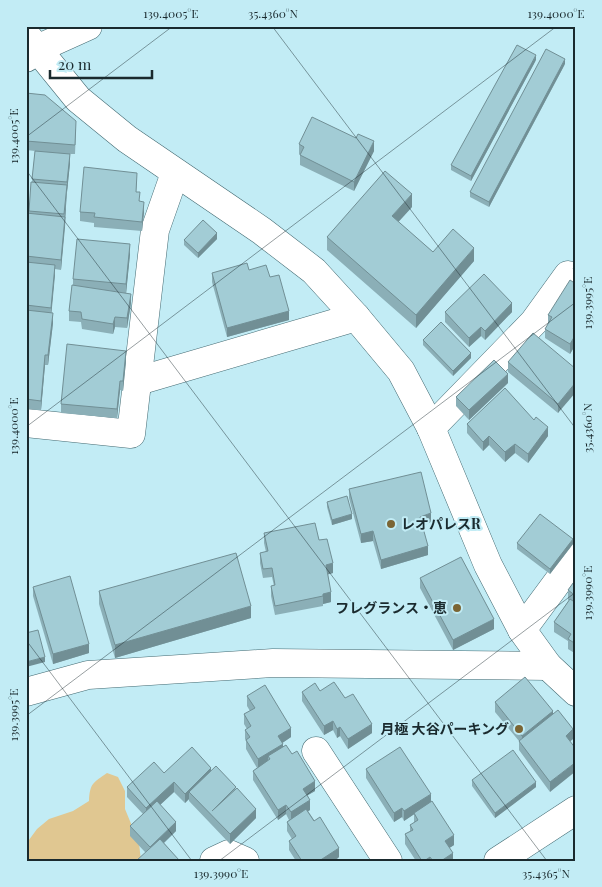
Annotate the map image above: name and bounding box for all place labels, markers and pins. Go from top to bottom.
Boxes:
place label: レオパレスR [401,514,481,533]
marker: レオパレスR [385,518,397,530]
place label: フレグランス・恵 [335,598,447,617]
marker: フレグランス・恵 [451,602,463,614]
place label: 月極 大谷パーキング [380,719,509,738]
marker: 月極 大谷パーキング [513,723,525,735]

